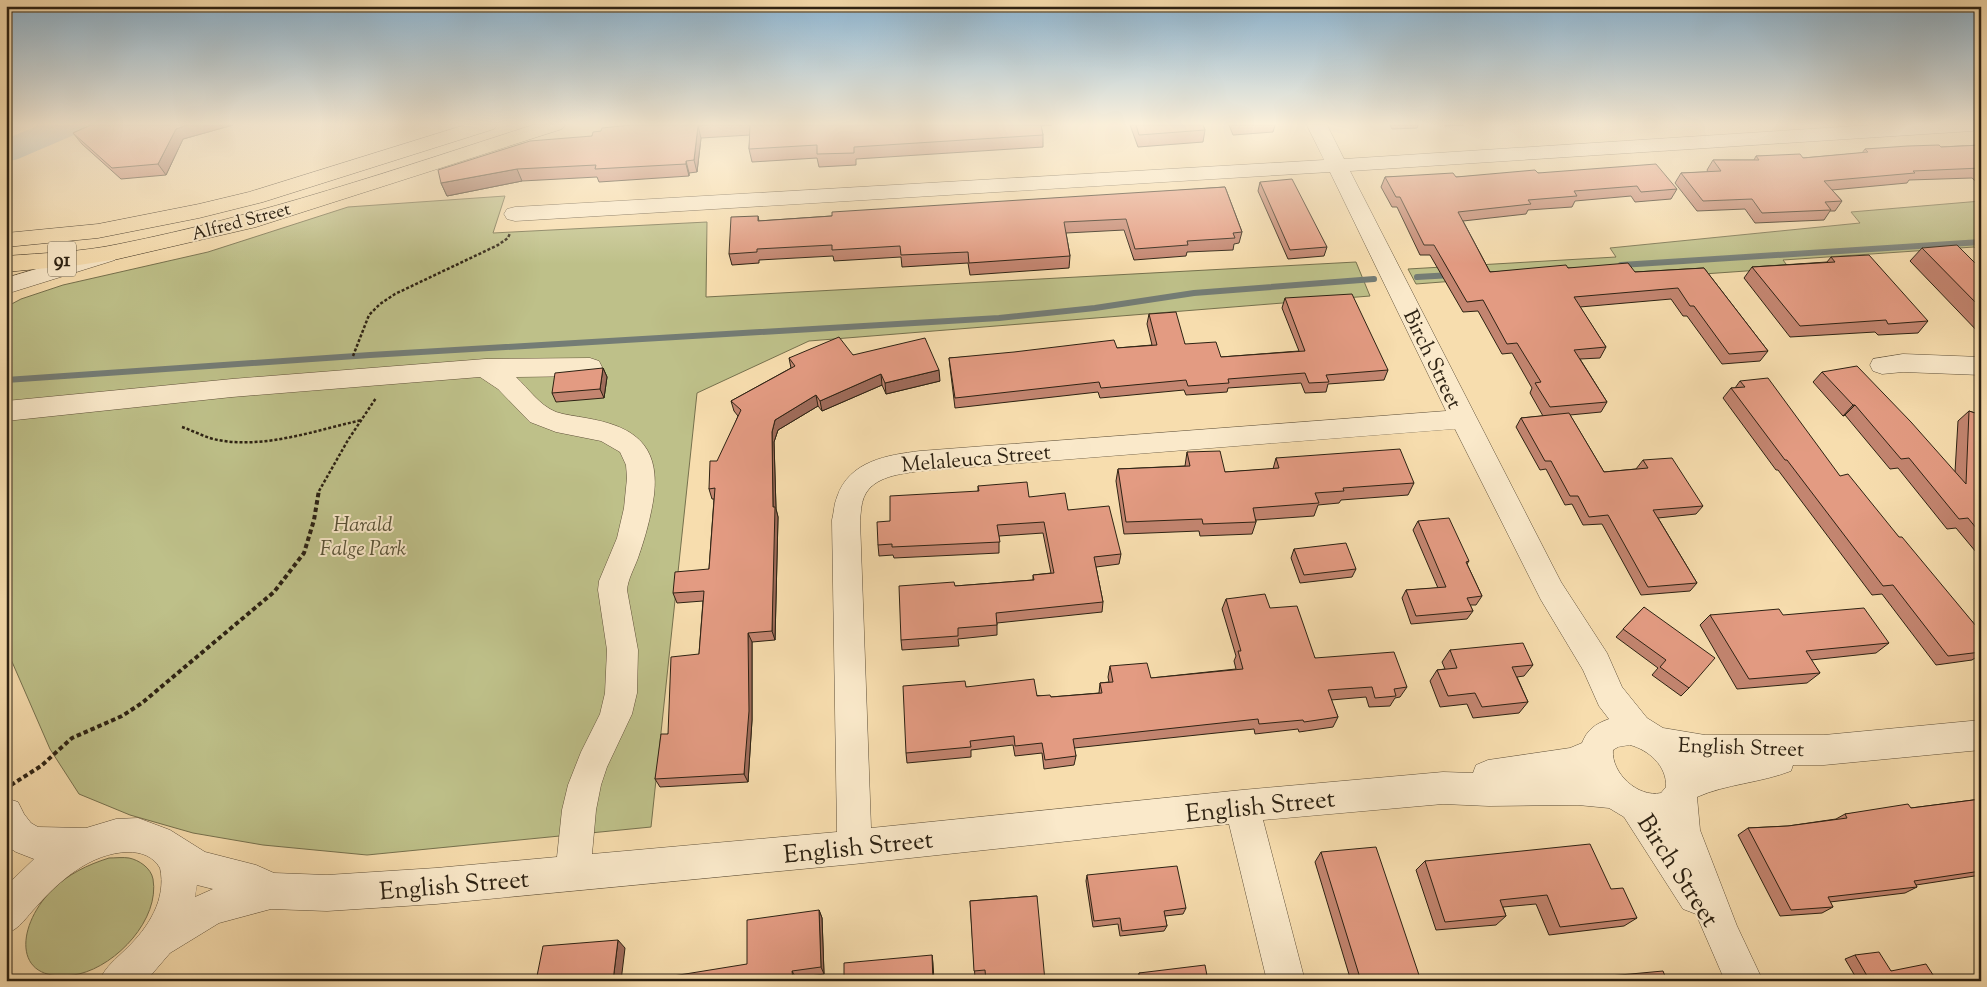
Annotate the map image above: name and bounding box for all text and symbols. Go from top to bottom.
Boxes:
street label: Alfred Street [189,197,294,249]
road number: 91 [48,242,76,276]
street label: Birch Street [1394,305,1468,415]
street label: Melaleuca Street [900,439,1052,481]
park label: Harald Falge Park [320,511,407,565]
street label: English Street [1677,732,1805,766]
street label: English Street [1184,782,1337,834]
street label: Birch Street [1627,808,1727,935]
street label: English Street [782,823,935,875]
street label: English Street [378,862,531,911]

